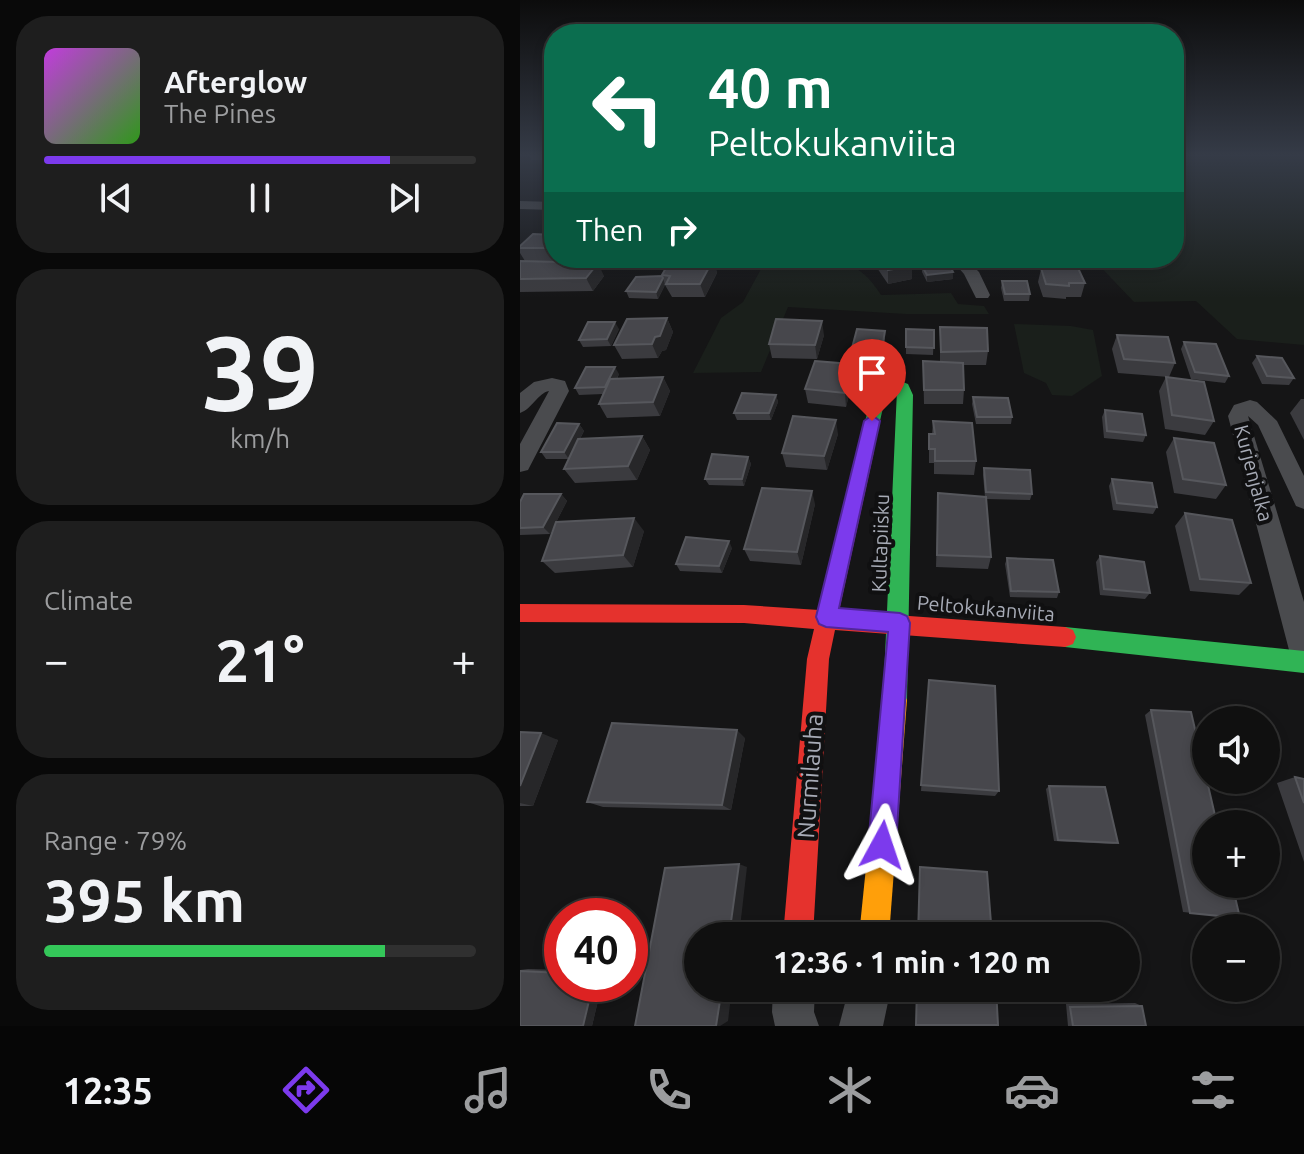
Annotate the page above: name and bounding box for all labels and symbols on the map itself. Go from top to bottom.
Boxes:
pin [838,339,906,421]
street label: Kurjenjalka [1230,422,1278,524]
street label: Kultapiisku [867,493,893,593]
street label: Peltokukanviita [916,591,1056,625]
street label: Nurmilauha [792,713,828,839]
position arrow [840,803,924,887]
speed limit sign: 40 [544,898,648,1002]

